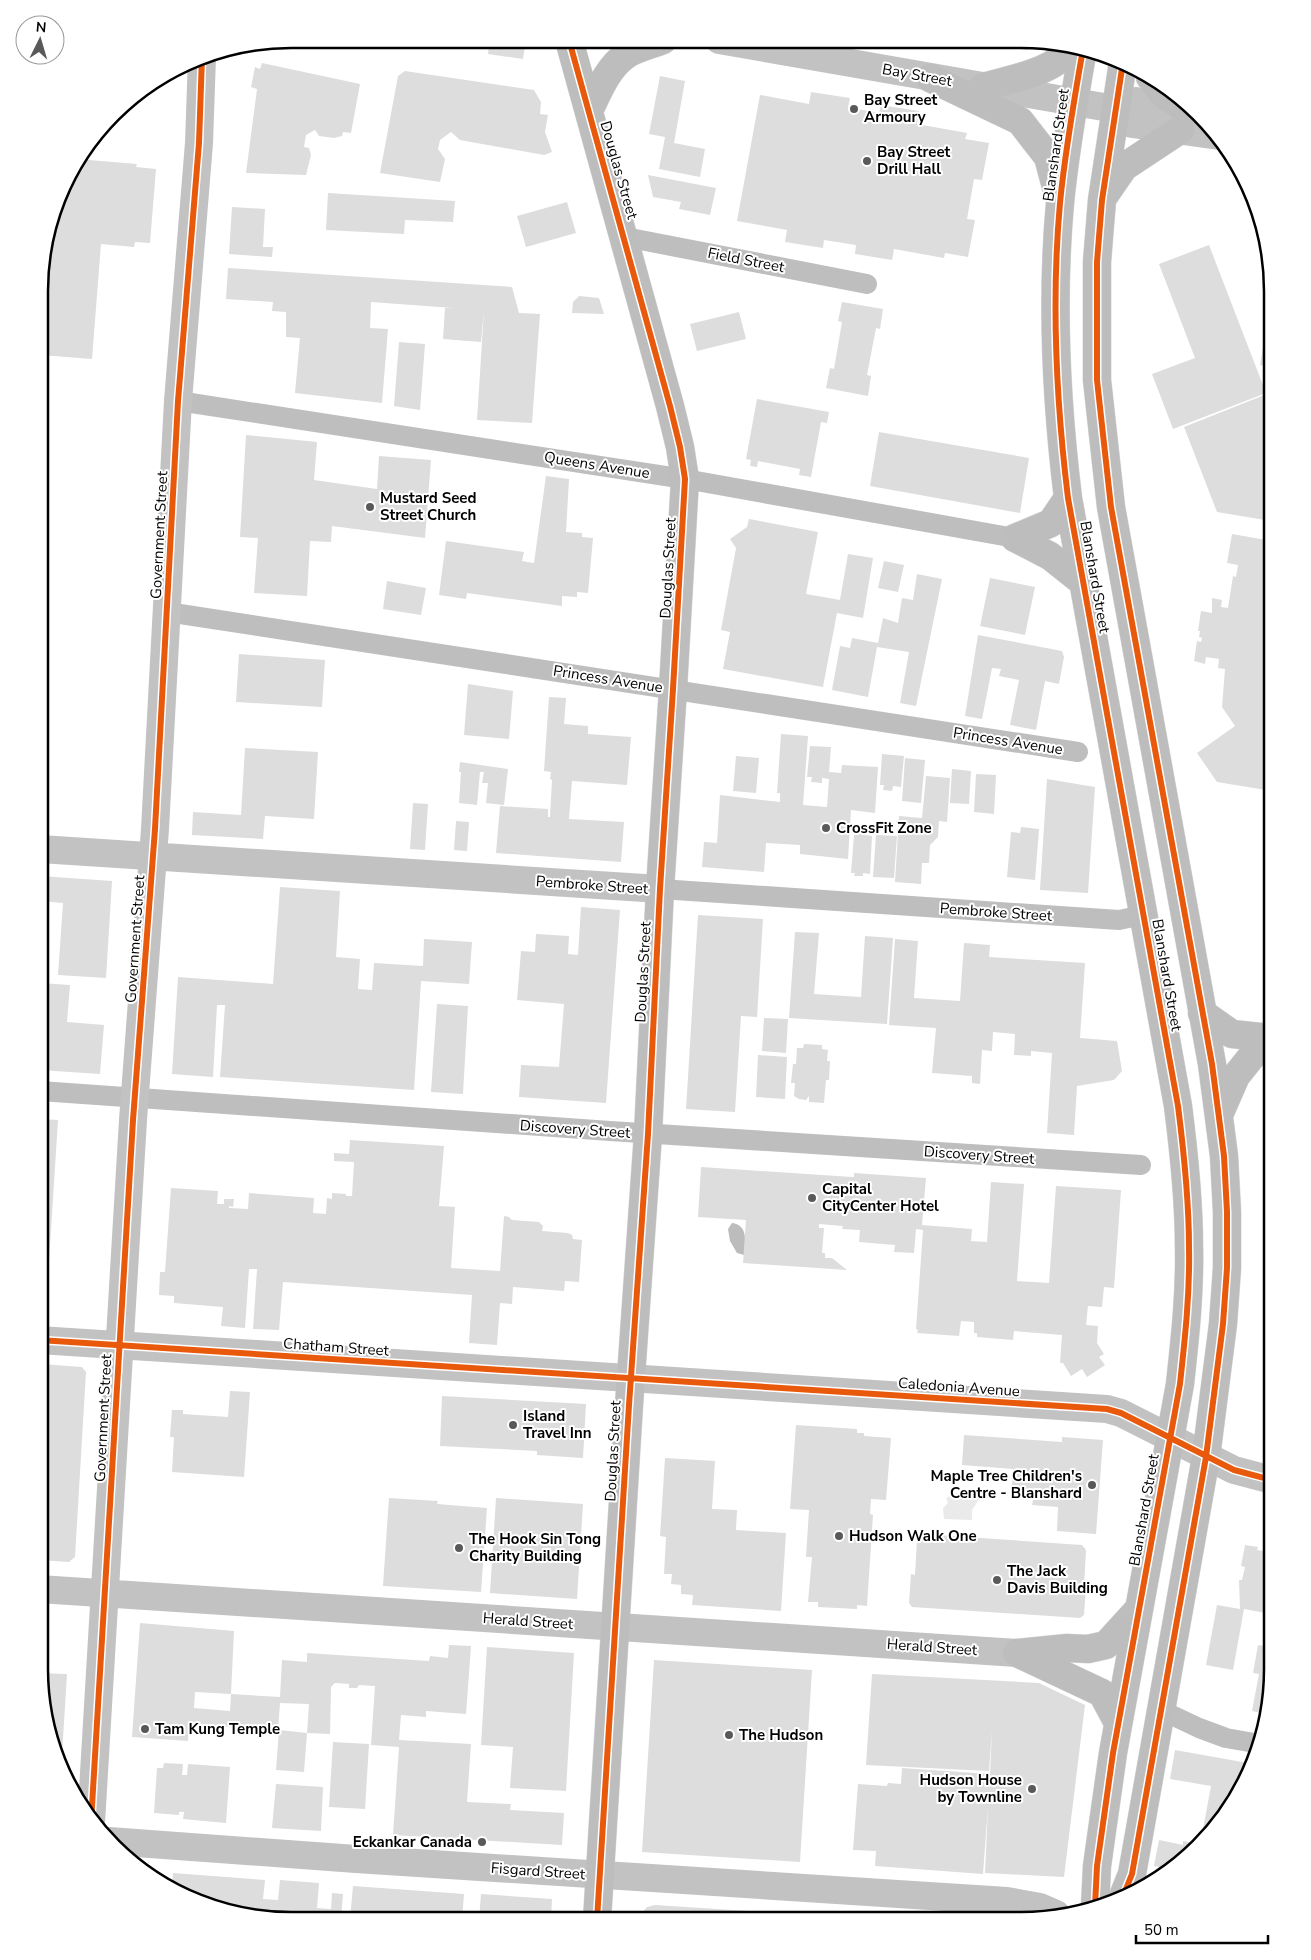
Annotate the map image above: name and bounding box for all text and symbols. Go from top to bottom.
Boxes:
north arrow [15,15,65,65]
text: N [35,18,47,37]
street label: Bay Street [881,59,954,91]
street label: Blanshard Street [1038,87,1074,203]
place label: Bay Street Armoury [864,90,938,127]
marker: Bay Street Armoury [848,103,860,115]
street label: Douglas Street [595,119,643,222]
place label: Bay Street Drill Hall [877,142,951,179]
marker: Bay Street Drill Hall [861,155,873,167]
street label: Field Street [706,243,787,277]
street label: Queens Avenue [543,447,651,483]
street label: Government Street [146,470,172,599]
place label: Mustard Seed Street Church [380,488,476,525]
marker: Mustard Seed Street Church [364,501,376,513]
street label: Douglas Street [655,516,681,619]
street label: Blanshard Street [1075,519,1115,635]
street label: Princess Avenue [552,660,664,698]
street label: Princess Avenue [952,722,1064,760]
place label: CrossFit Zone [836,818,932,838]
marker: CrossFit Zone [820,822,832,834]
street label: Pembroke Street [535,871,650,899]
street label: Government Street [121,874,149,1004]
street label: Pembroke Street [939,898,1054,926]
street label: Blanshard Street [1147,917,1187,1033]
street label: Douglas Street [630,920,656,1023]
street label: Discovery Street [519,1115,632,1143]
street label: Discovery Street [923,1141,1036,1169]
place label: Capital CityCenter Hotel [822,1179,939,1216]
marker: Capital CityCenter Hotel [806,1192,818,1204]
street label: Chatham Street [282,1333,390,1361]
street label: Government Street [90,1353,116,1482]
street label: Caledonia Avenue [897,1373,1021,1401]
street label: Douglas Street [600,1399,626,1502]
place label: Island Travel Inn [523,1406,592,1443]
marker: Island Travel Inn [507,1419,519,1431]
street label: Blanshard Street [1124,1452,1164,1568]
place label: Maple Tree Children's Centre - Blanshard [931,1466,1082,1503]
marker: Maple Tree Children's Centre - Blanshard [1086,1479,1098,1491]
place label: Hudson Walk One [849,1526,977,1546]
place label: The Hook Sin Tong Charity Building [469,1529,601,1566]
marker: Hudson Walk One [833,1530,845,1542]
marker: The Hook Sin Tong Charity Building [453,1542,465,1554]
place label: The Jack Davis Building [1007,1561,1108,1598]
marker: The Jack Davis Building [991,1574,1003,1586]
street label: Herald Street [482,1608,575,1634]
street label: Herald Street [886,1634,979,1660]
place label: Tam Kung Temple [155,1719,280,1739]
marker: Tam Kung Temple [139,1723,151,1735]
place label: The Hudson [739,1725,823,1745]
marker: The Hudson [723,1729,735,1741]
place label: Hudson House by Townline [920,1770,1022,1807]
marker: Hudson House by Townline [1026,1783,1038,1795]
place label: Eckankar Canada [353,1832,472,1852]
marker: Eckankar Canada [476,1836,488,1848]
street label: Fisgard Street [490,1858,587,1884]
scale bar [1136,1912,1268,1944]
text: 50 m [1144,1920,1179,1940]

